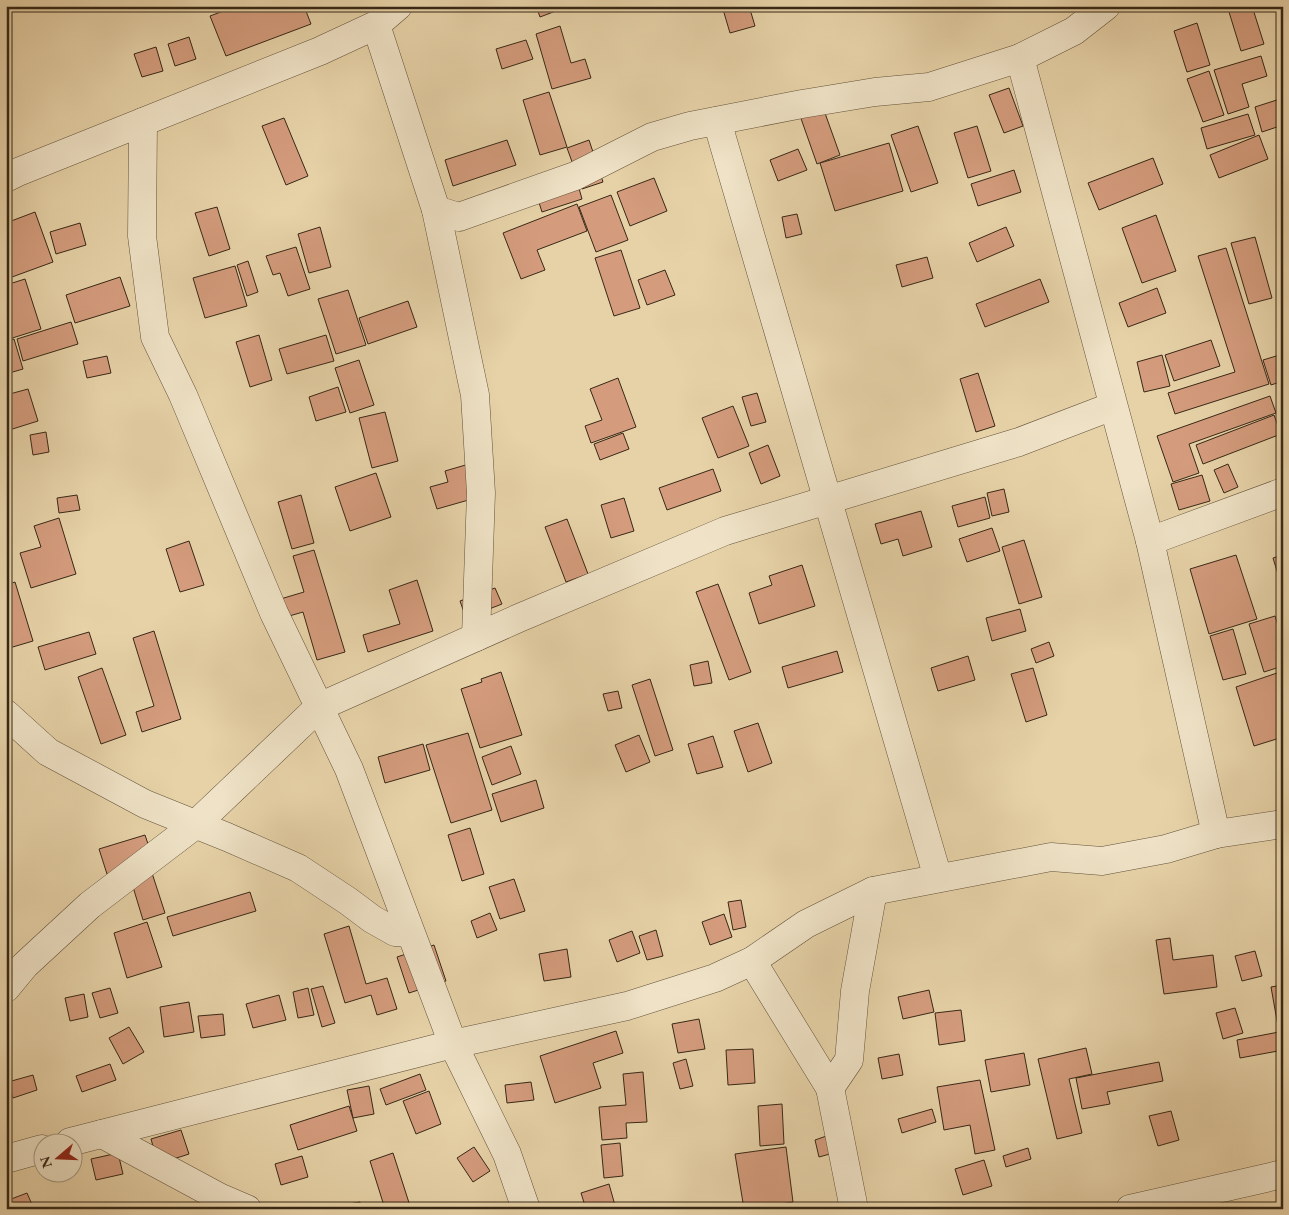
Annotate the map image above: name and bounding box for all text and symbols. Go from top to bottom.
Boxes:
north arrow [32,1132,82,1182]
text: N [35,1153,56,1171]

